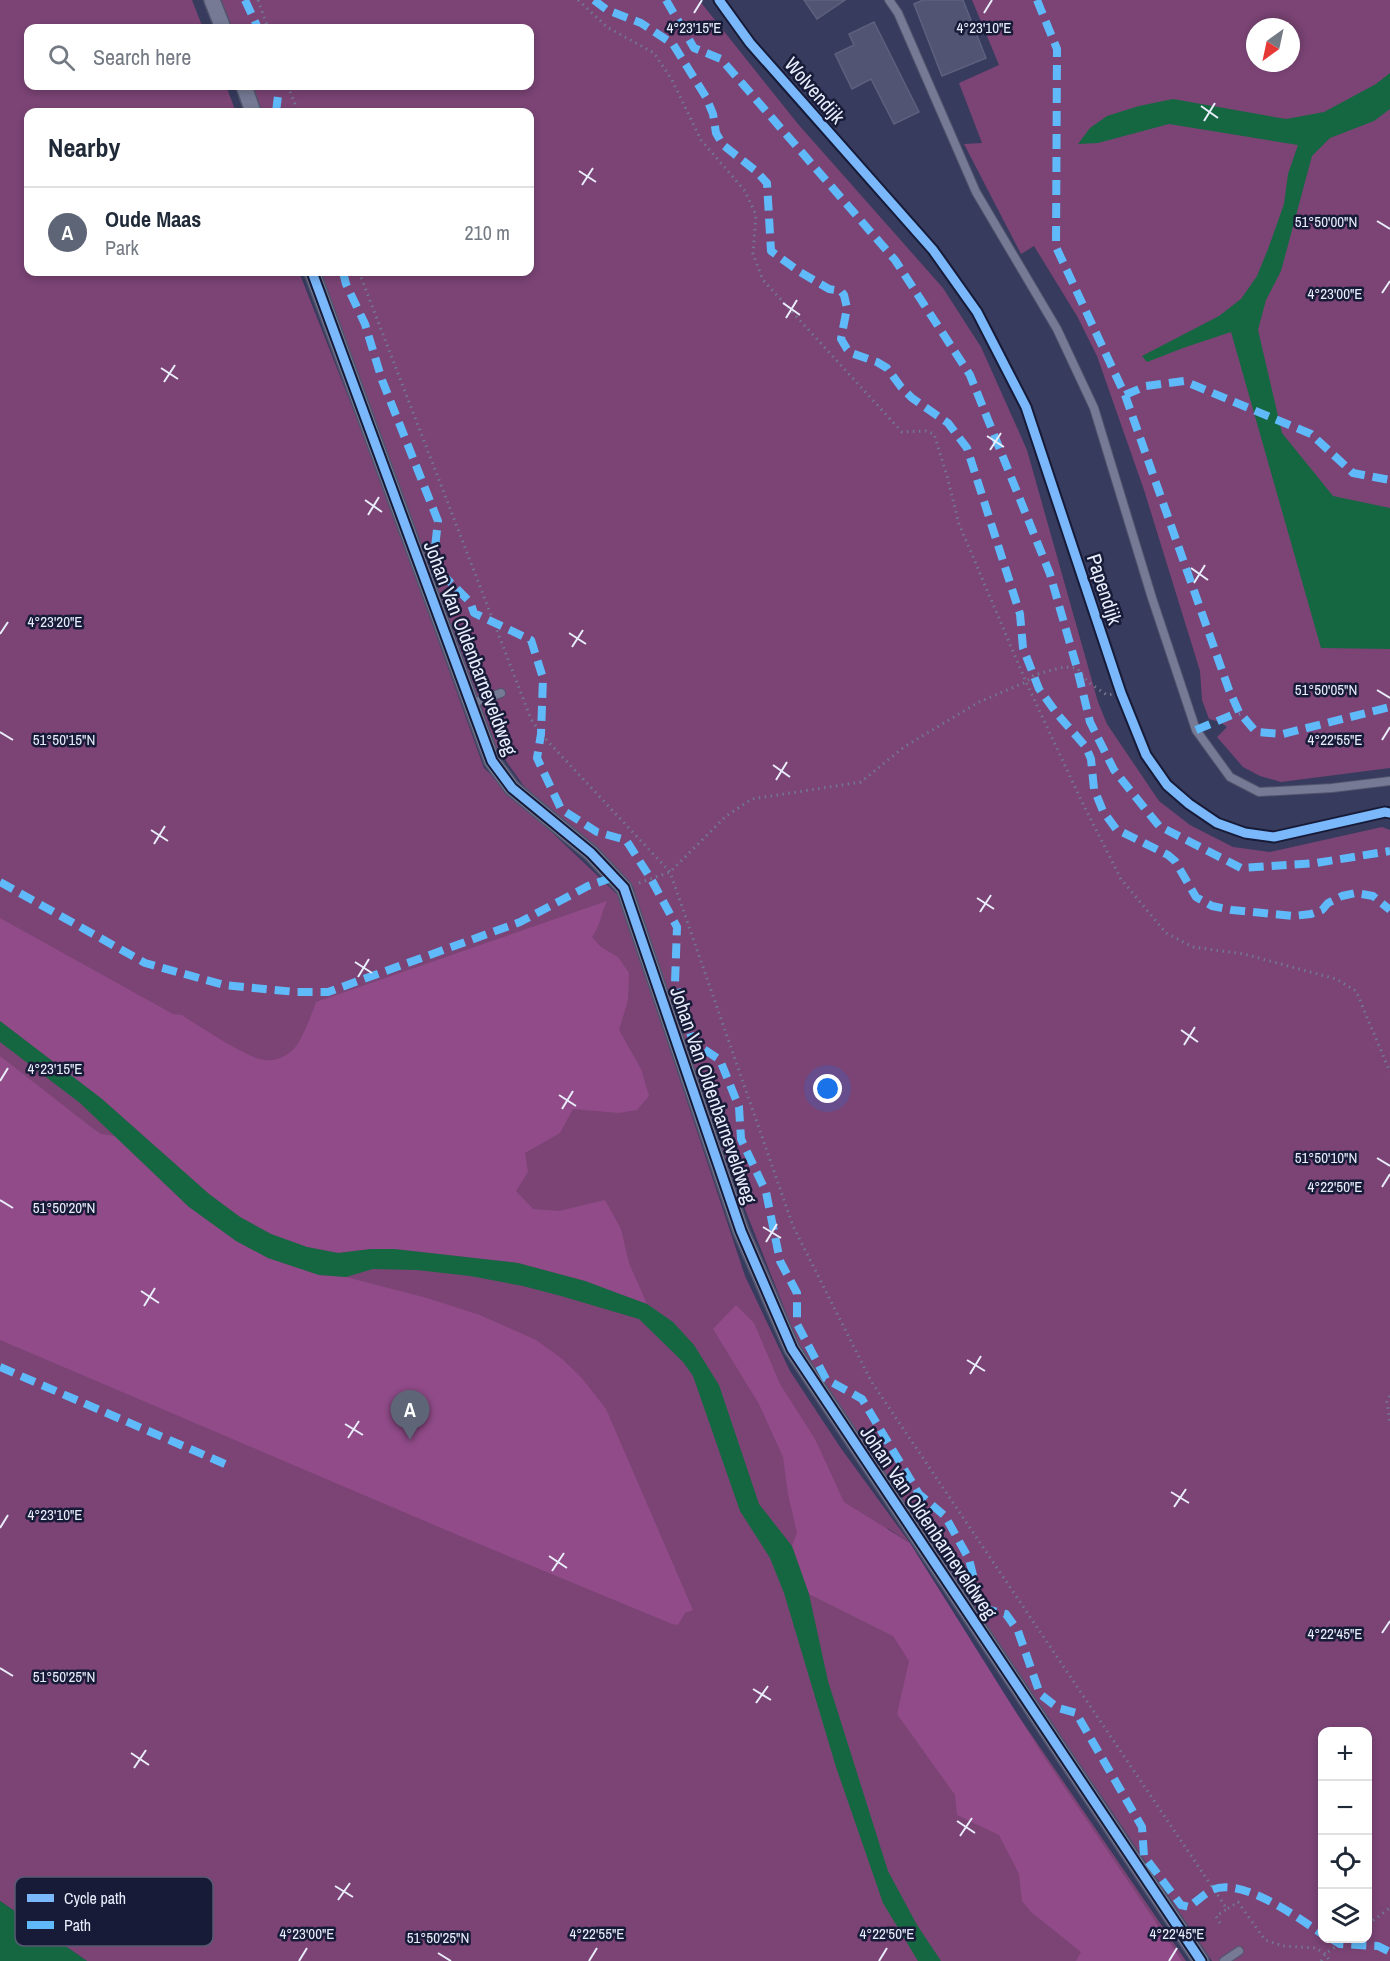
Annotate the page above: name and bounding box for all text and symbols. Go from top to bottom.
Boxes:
text: 4°23'15"E [666,17,722,38]
text: 4°23'10"E [956,17,1012,38]
north arrow [1246,18,1300,72]
search box [24,24,534,90]
icon: search [45,41,78,74]
text: Search here [93,42,191,72]
street label: Wolvendijk [779,51,852,130]
text: Nearby [48,130,120,165]
text: Oude Maas [105,204,201,234]
text: 51°50'00"N [1295,211,1357,232]
text: A [62,219,73,246]
text: 210 m [464,219,510,246]
text: Park [105,234,139,261]
text: 4°23'00"E [1307,283,1363,304]
street label: Johan Van Oldenbarneveldweg [418,537,524,759]
street label: Papendijk [1081,550,1129,629]
text: 4°23'20"E [27,611,83,632]
text: 51°50'05"N [1295,679,1357,700]
text: 51°50'15"N [33,729,95,750]
text: 4°22'55"E [1307,729,1363,750]
street label: Johan Van Oldenbarneveldweg [664,983,764,1207]
text: 4°23'15"E [27,1058,83,1079]
your location [813,1074,842,1103]
text: 51°50'10"N [1295,1147,1357,1168]
text: 4°22'50"E [1307,1176,1363,1197]
text: 51°50'20"N [33,1197,95,1218]
pin: A [390,1390,430,1440]
street label: Johan Van Oldenbarneveldweg [854,1420,1004,1624]
text: 4°23'10"E [27,1504,83,1525]
text: 4°22'45"E [1307,1623,1363,1644]
text: 51°50'25"N [33,1666,95,1687]
map controls [1318,1727,1372,1943]
button: + [1318,1727,1372,1781]
button: − [1318,1781,1372,1835]
button: locate [1318,1835,1372,1889]
legend [15,1877,213,1946]
text: Cycle path [64,1887,126,1909]
button: layers [1318,1889,1372,1943]
text: Path [64,1914,91,1936]
text: 4°23'00"E [279,1923,335,1944]
text: 4°22'55"E [569,1923,625,1944]
text: 4°22'50"E [859,1923,915,1944]
text: 4°22'45"E [1149,1923,1205,1944]
text: 51°50'25"N [407,1927,469,1948]

